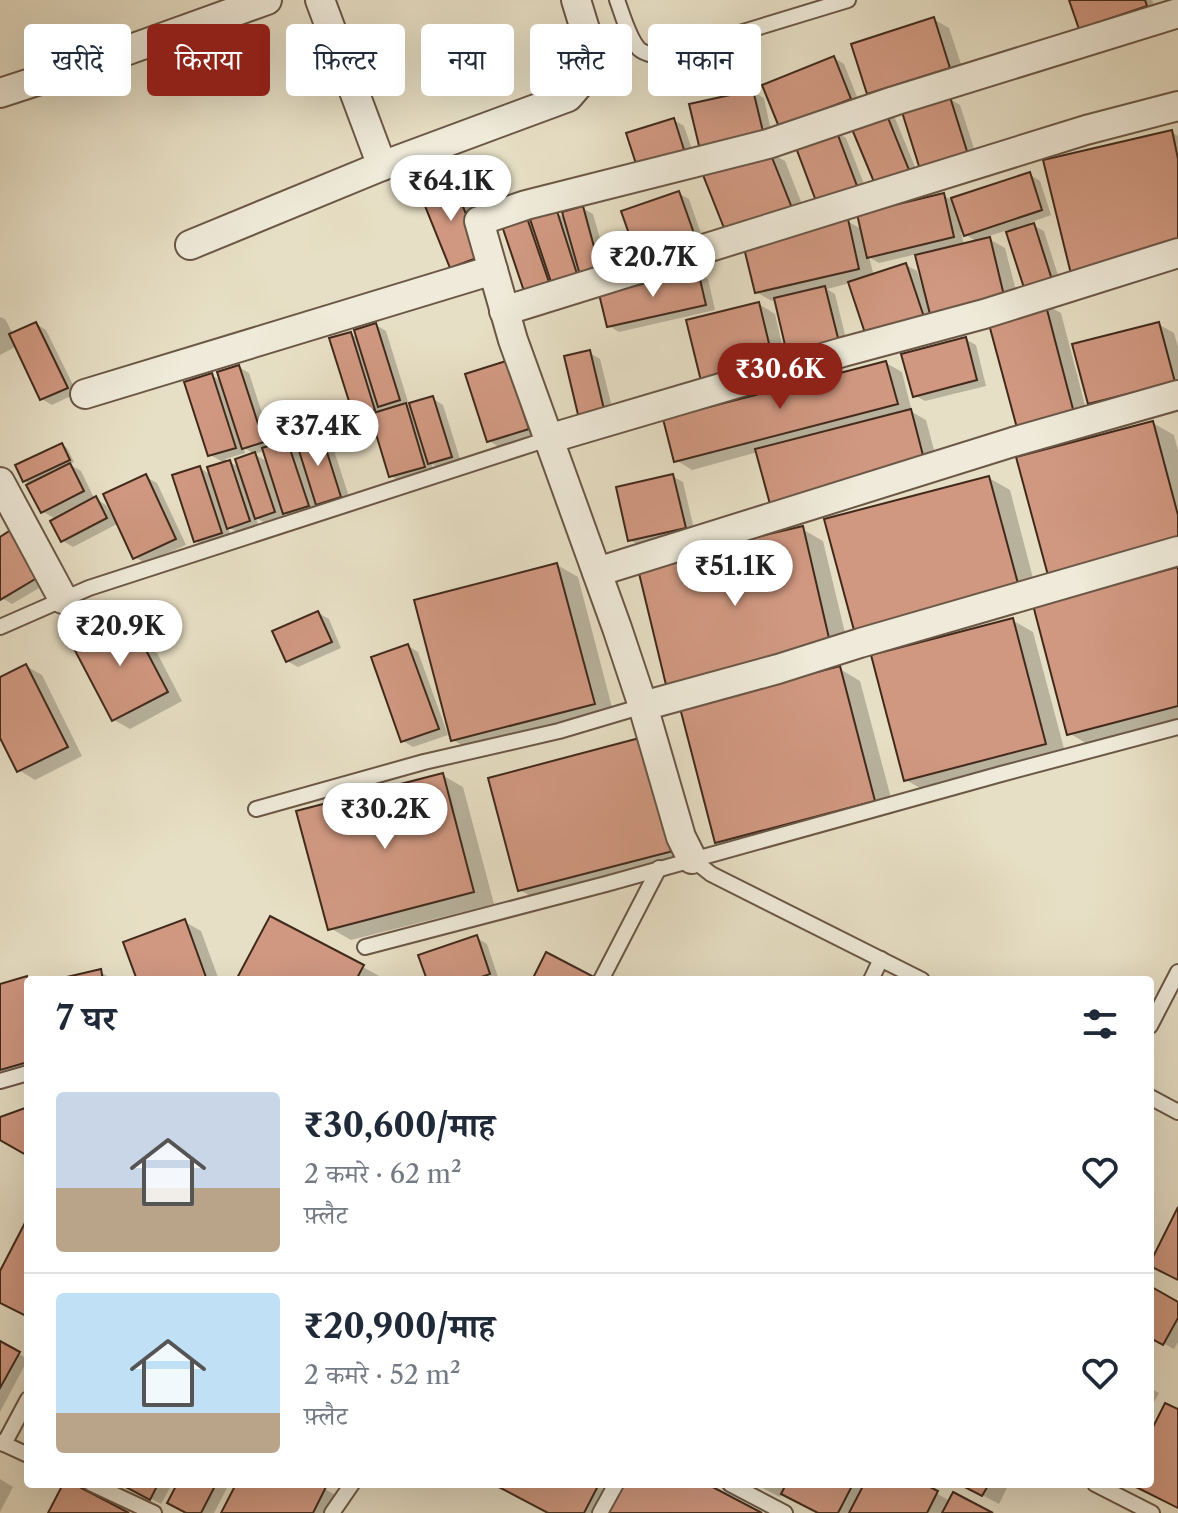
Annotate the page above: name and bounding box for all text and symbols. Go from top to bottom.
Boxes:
chip: खरीदें [24,24,131,96]
chip: किराया [147,24,270,96]
chip: फ़िल्टर [286,24,405,96]
chip: नया [421,24,514,96]
chip: फ़्लैट [530,24,632,96]
chip: मकान [648,24,761,96]
pin: ₹64.1K [386,155,516,223]
text: ₹64.1K [408,165,494,197]
pin: ₹20.7K [588,231,718,299]
text: ₹20.7K [609,241,697,273]
pin: ₹30.6K [715,343,845,411]
text: ₹30.6K [735,353,825,385]
pin: ₹37.4K [253,400,383,468]
text: ₹37.4K [276,410,360,442]
pin: ₹51.1K [670,540,800,608]
text: ₹51.1K [695,550,775,582]
pin: ₹20.9K [55,600,185,668]
text: ₹20.9K [75,610,165,642]
pin: ₹30.2K [320,783,450,851]
text: ₹30.2K [341,793,429,825]
text: 7 घर [56,997,116,1039]
icon: filters [1078,1002,1122,1046]
text: ₹30,600/माह [304,1104,495,1146]
icon: home [120,1124,216,1220]
icon: heart [1078,1150,1122,1194]
text: 2 कमरे · 62 m² [304,1158,462,1190]
text: फ़्लैट [304,1199,347,1231]
text: ₹20,900/माह [304,1305,495,1347]
icon: home [120,1325,216,1421]
icon: heart [1078,1351,1122,1395]
text: 2 कमरे · 52 m² [304,1359,461,1391]
text: फ़्लैट [304,1400,347,1432]

